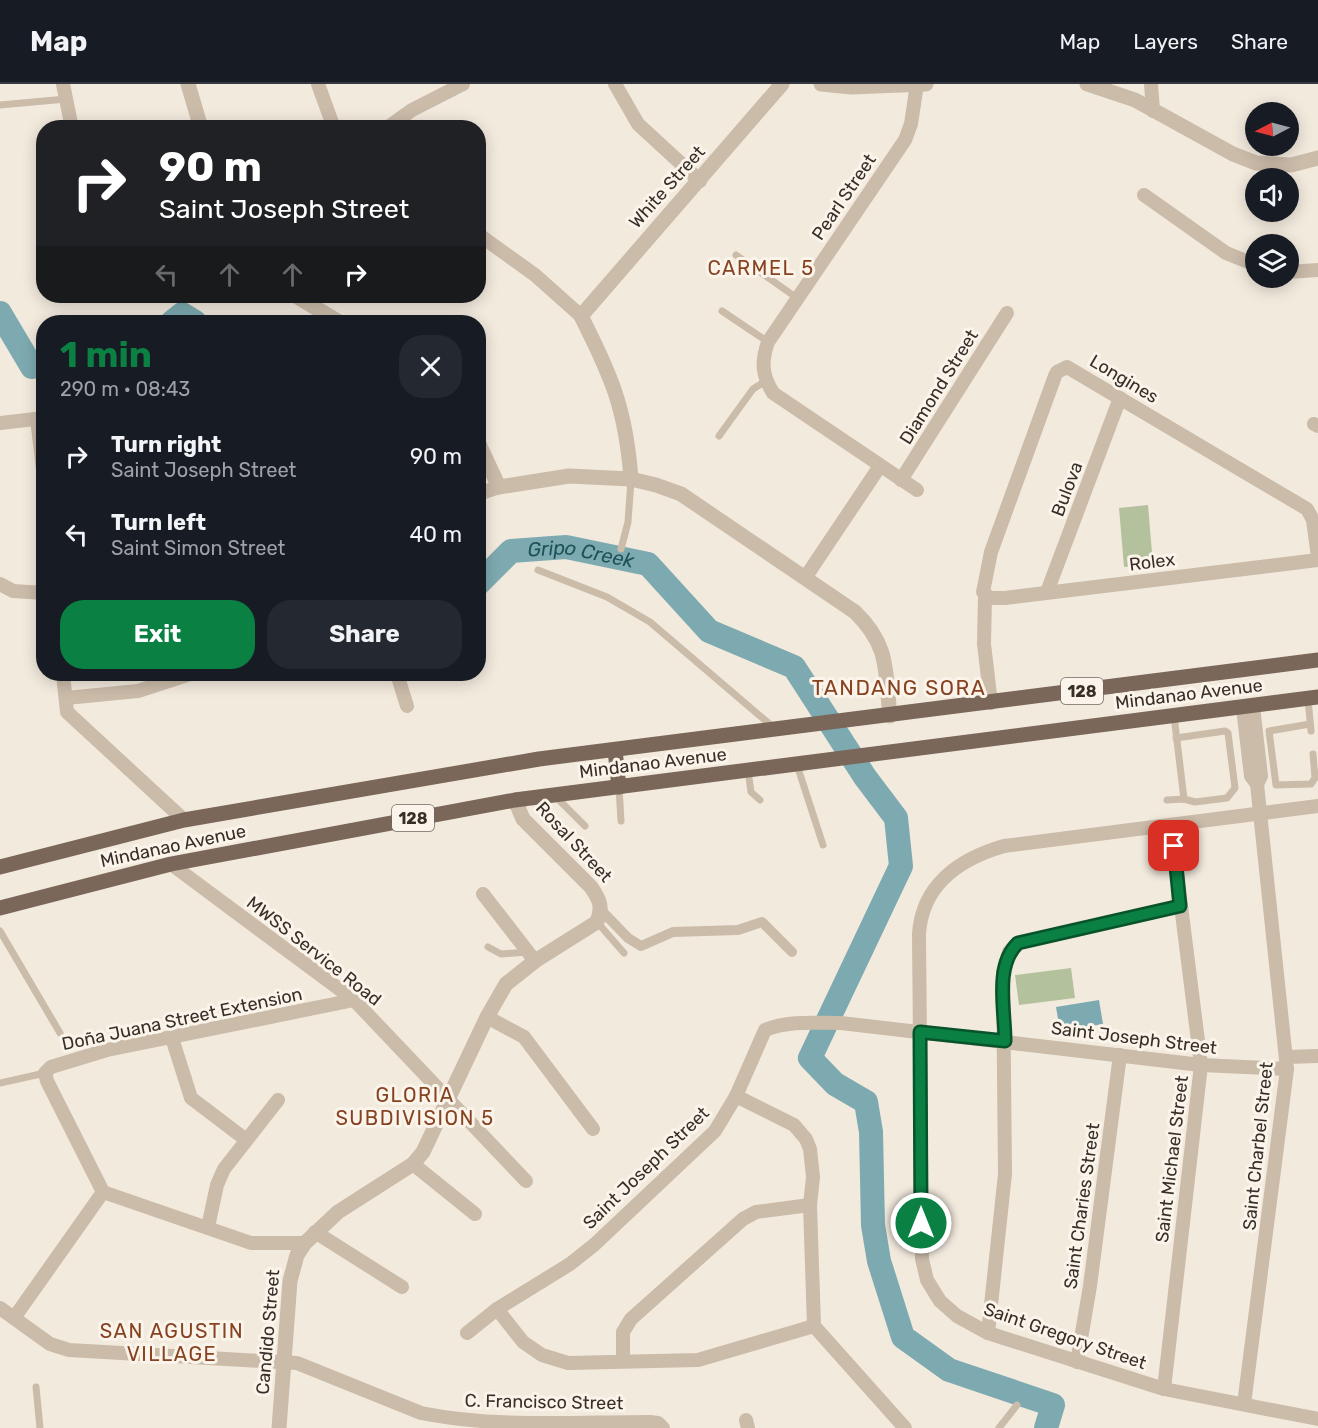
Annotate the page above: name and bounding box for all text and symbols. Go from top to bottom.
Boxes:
text: Map [30,25,87,58]
text: Map [1059,29,1100,54]
text: Layers [1133,29,1198,54]
text: Share [1231,29,1288,54]
north arrow [1245,102,1299,156]
map controls [1245,102,1299,288]
street label: White Street [624,141,710,233]
text: 90 m [159,142,262,192]
icon: right [60,144,138,222]
street label: Pearl Street [807,150,881,244]
button: sound [1245,168,1299,222]
text: Saint Joseph Street [159,193,409,225]
button: layers [1245,234,1299,288]
district label: CARMEL 5 [707,256,815,280]
icon: left [150,258,183,291]
icon: ahead [213,258,246,291]
icon: ahead [276,258,309,291]
icon: right [339,258,372,291]
street label: Diamond Street [895,326,983,448]
text: 1 min [60,333,152,376]
button: close [399,335,462,398]
street label: Longines [1086,350,1162,408]
text: 290 m · 08:43 [60,377,190,401]
text: Turn right [111,431,221,458]
icon: right [60,440,93,473]
text: 90 m [410,443,462,470]
text: Saint Joseph Street [111,458,296,482]
street label: Bulova [1047,459,1087,519]
text: Turn left [111,509,206,536]
icon: left [60,518,93,551]
text: 40 m [409,521,462,548]
water label: Gripo Creek [526,535,637,573]
text: Saint Simon Street [111,536,285,560]
street label: Rolex [1128,548,1176,576]
button: Exit [60,600,255,669]
button: Share [267,600,462,669]
street label: Mindanao Avenue [1114,674,1264,714]
district label: TANDANG SORA [812,675,986,700]
road number: 128 [1061,678,1103,704]
street label: Mindanao Avenue [578,743,728,783]
street label: Rosal Street [531,797,617,887]
road number: 128 [392,805,434,831]
street label: Mindanao Avenue [98,820,248,872]
pin [1148,820,1199,871]
icon: arrive [1157,829,1190,862]
street label: MWSS Service Road [242,892,386,1010]
street label: Doña Juana Street Extension [60,983,304,1055]
street label: Saint Joseph Street [1050,1017,1218,1059]
street label: Saint Charbel Street [1238,1061,1278,1231]
street label: Saint Michael Street [1151,1074,1193,1244]
district label: GLORIA SUBDIVISION 5 [335,1083,495,1130]
street label: Saint Joseph Street [578,1102,714,1234]
street label: Saint Charies Street [1059,1122,1105,1290]
position arrow [889,1191,953,1255]
street label: Candido Street [252,1269,284,1395]
street label: Saint Gregory Street [981,1298,1149,1374]
district label: SAN AGUSTIN VILLAGE [100,1319,244,1366]
street label: C. Francisco Street [464,1390,624,1414]

